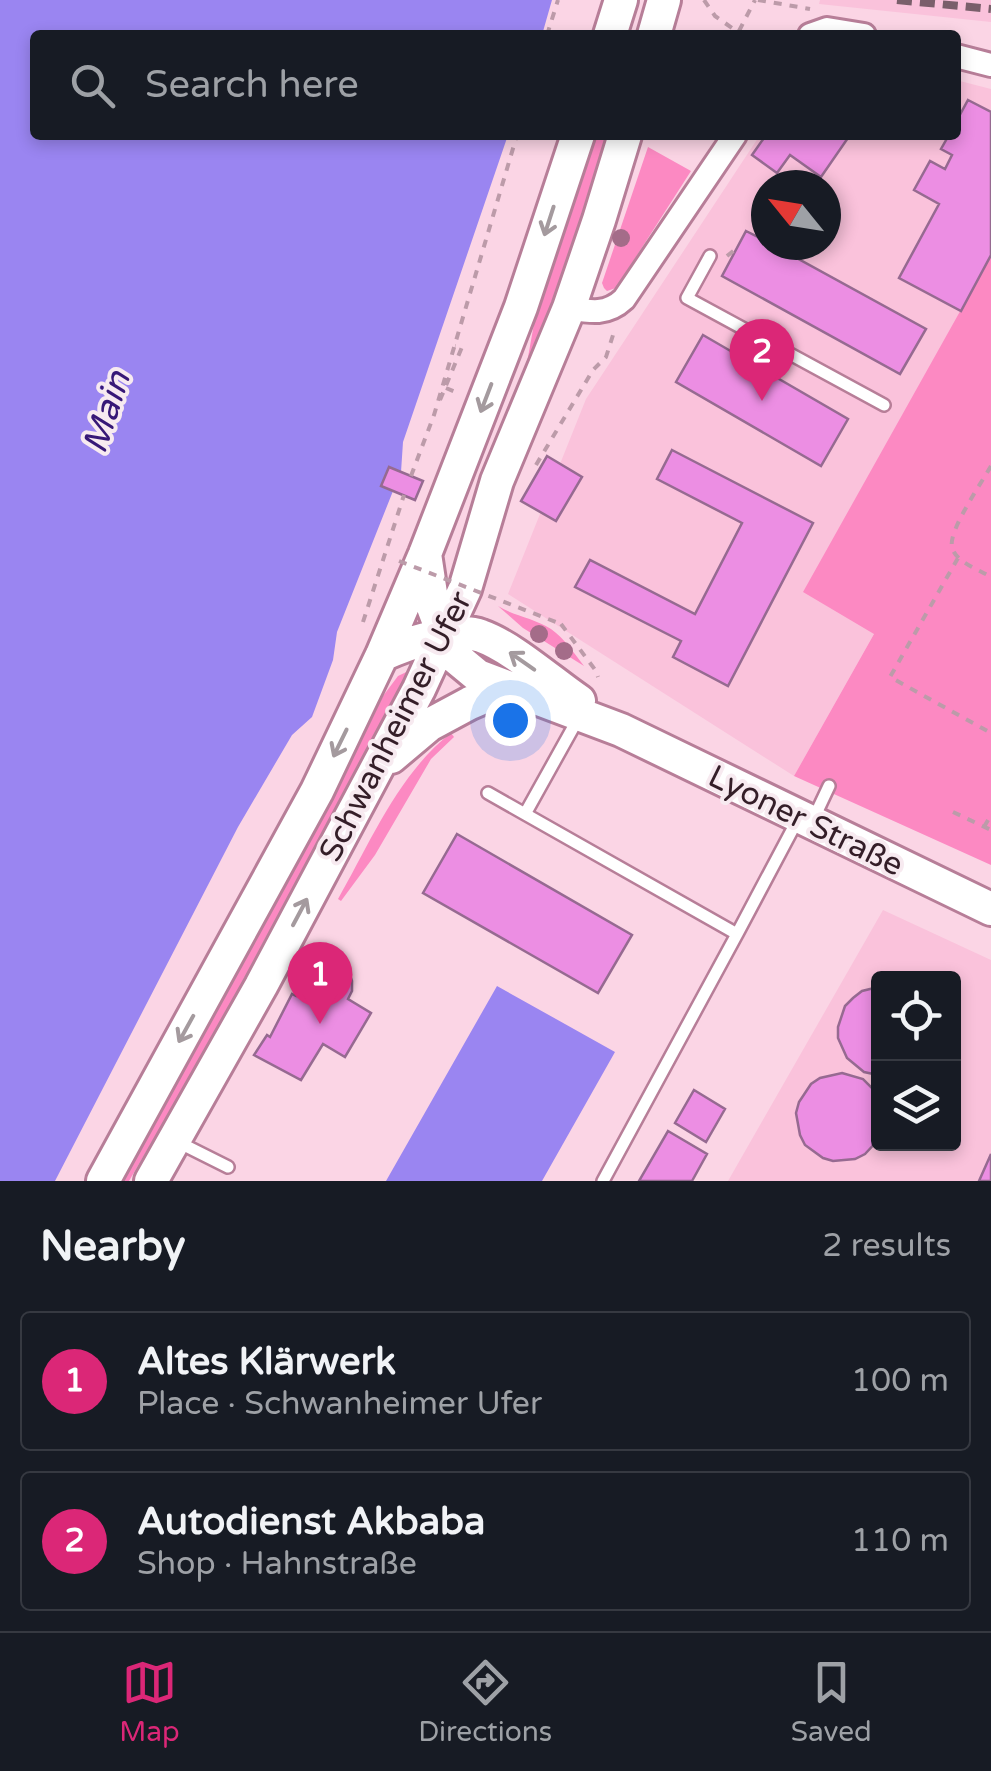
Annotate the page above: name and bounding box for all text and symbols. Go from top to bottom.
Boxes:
search box [30,30,961,140]
icon: search [65,58,120,113]
text: Search here [145,62,359,108]
north arrow [751,170,841,260]
one-way arrow [539,205,557,236]
pin: 2 [730,318,794,401]
water label: Main [74,365,140,459]
one-way arrow [475,382,493,413]
street label: Schwanheimer Ufer [311,584,481,868]
one-way arrow [509,651,537,672]
your location [485,695,536,746]
one-way arrow [330,727,349,757]
street label: Lyoner Straße [702,757,909,884]
one-way arrow [291,898,311,928]
pin: 1 [288,942,352,1024]
map controls [871,971,961,1151]
button: locate [871,971,961,1061]
one-way arrow [176,1014,196,1043]
button: layers [871,1061,961,1151]
text: Nearby [40,1221,185,1272]
text: 2 results [822,1227,951,1265]
text: Altes Klärwerk [137,1339,396,1385]
text: 1 [64,1362,85,1400]
text: 100 m [851,1362,949,1400]
text: Place · Schwanheimer Ufer [137,1385,542,1423]
text: Autodienst Akbaba [137,1499,485,1545]
text: 2 [64,1522,85,1560]
text: 110 m [851,1522,949,1560]
text: Shop · Hahnstraße [137,1545,417,1583]
tab: Map [119,1655,180,1749]
tab: Directions [418,1655,552,1749]
tab: Saved [791,1655,872,1749]

